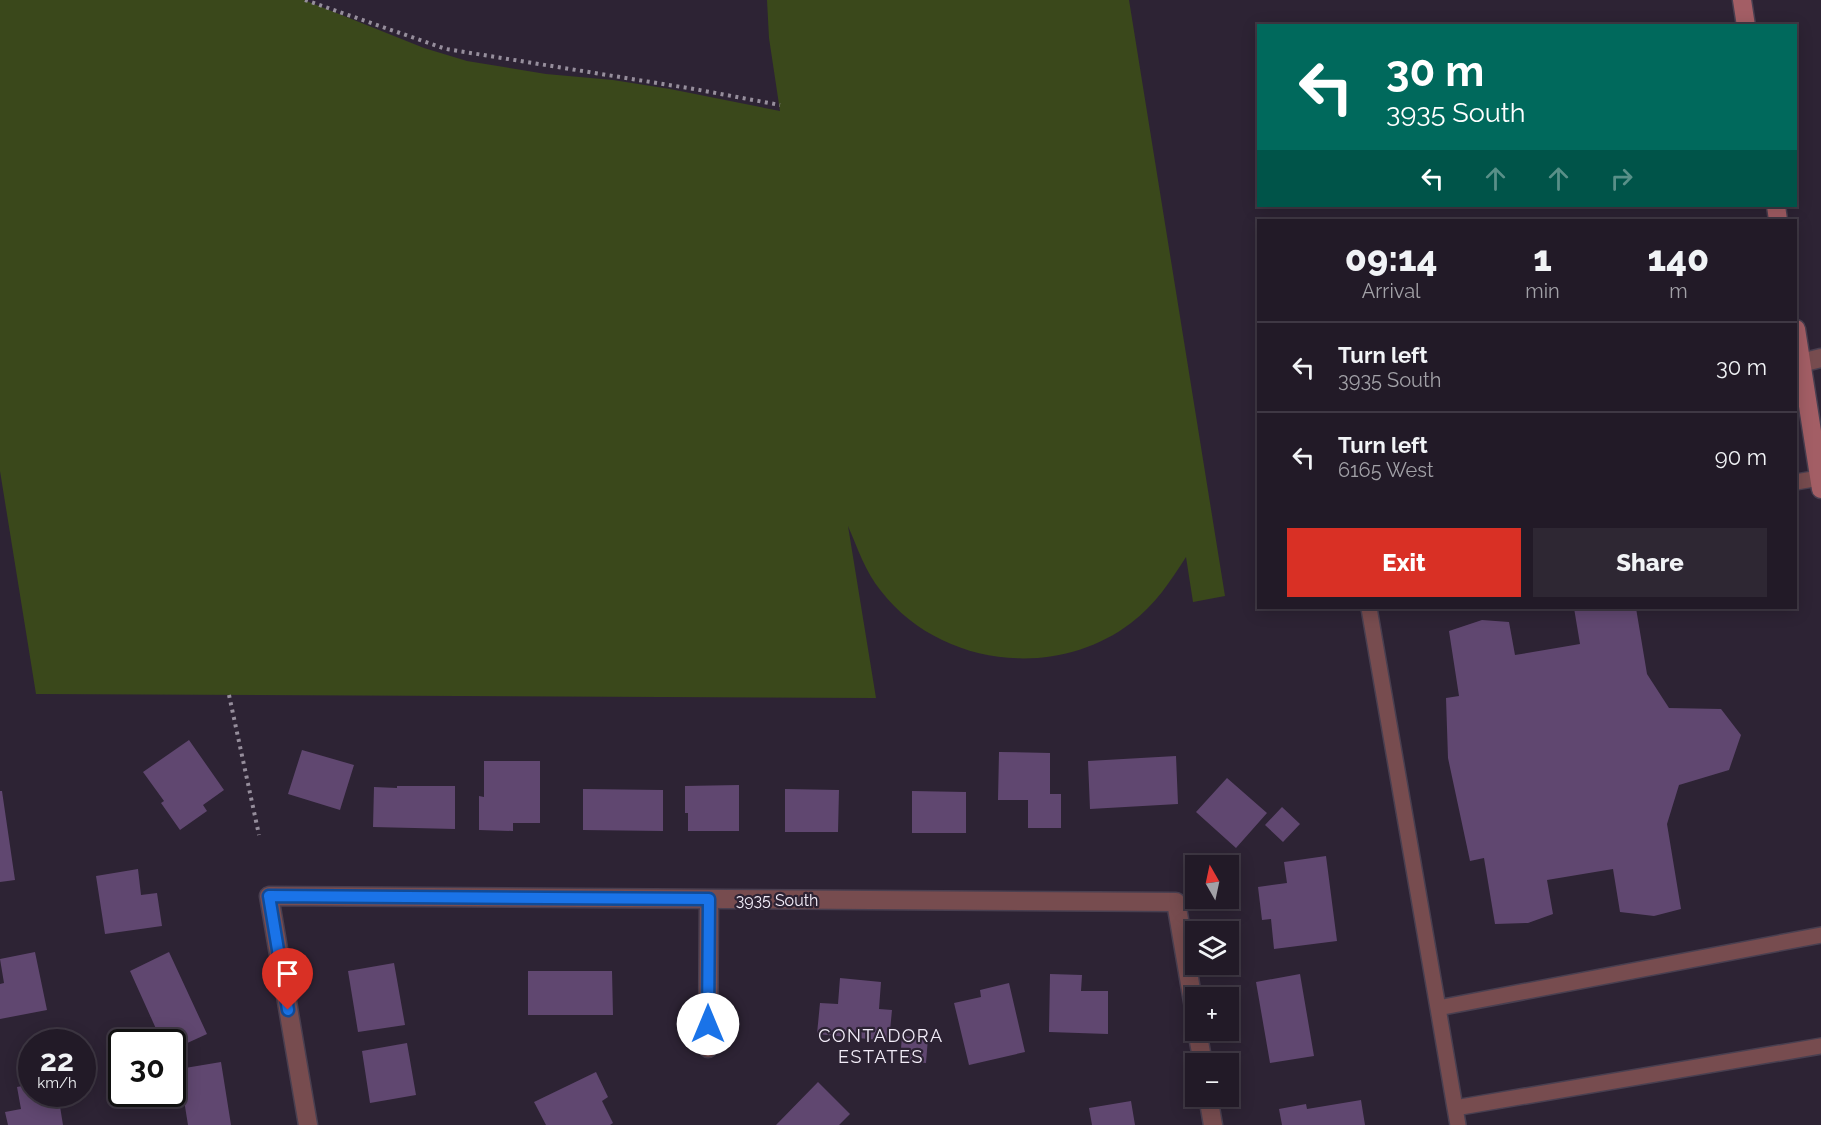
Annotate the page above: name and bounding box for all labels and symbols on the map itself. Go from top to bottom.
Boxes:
north arrow [1185,855,1239,909]
street label: 3935 South [736,891,818,910]
pin [262,948,313,1010]
position arrow [676,992,740,1056]
district label: CONTADORA ESTATES [818,1025,944,1067]
speed limit sign: 30 [108,1029,186,1107]

